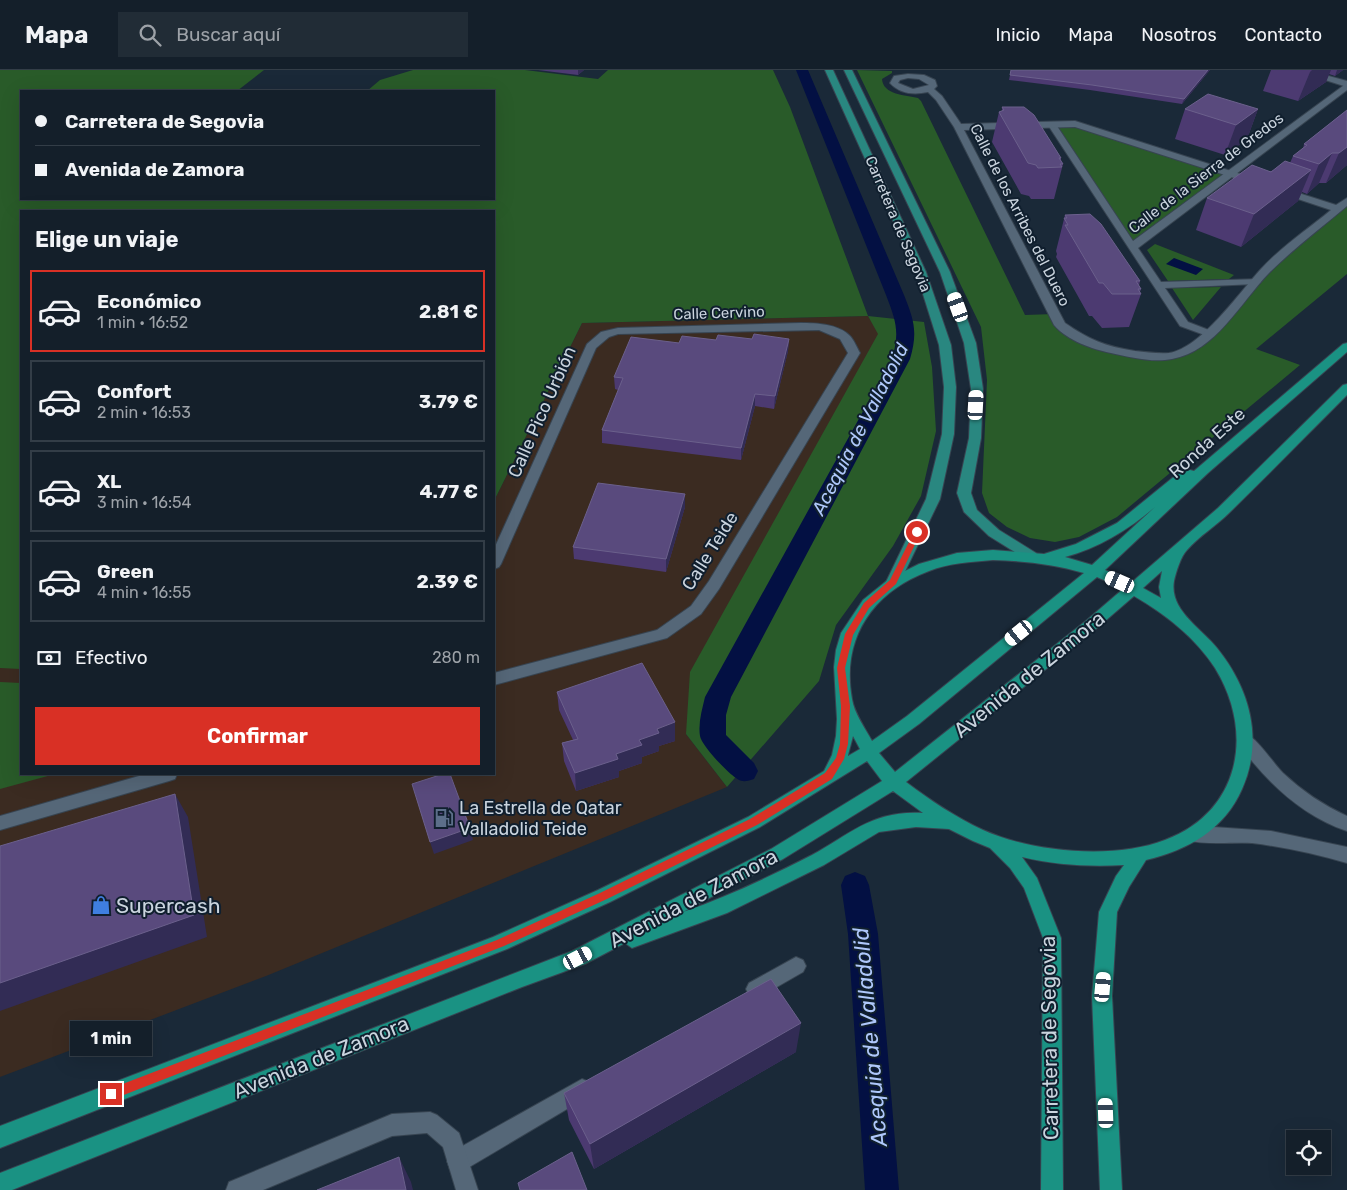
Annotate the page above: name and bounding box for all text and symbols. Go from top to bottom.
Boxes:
search box [118,12,468,57]
text: Mapa [25,21,88,49]
icon: search [136,21,164,49]
text: Buscar aquí [176,23,280,46]
text: Inicio [995,24,1040,46]
text: Mapa [1068,24,1113,46]
text: Nosotros [1141,24,1217,46]
text: Contacto [1245,24,1322,46]
street label: Calle de la Sierra de Gredos [1125,109,1287,237]
text: Carretera de Segovia [65,110,264,133]
street label: Calle de los Arribes del Duero [966,121,1074,309]
street label: Carretera de Segovia [861,153,935,295]
text: Avenida de Zamora [65,158,245,181]
text: Elige un viaje [35,226,179,253]
icon: car [37,289,82,334]
text: Económico [97,290,201,313]
car [945,290,970,324]
text: 2.81 € [419,300,478,323]
street label: Calle Cervino [673,302,765,324]
text: 1 min · 16:52 [97,313,188,332]
water label: Acequia de Valladolid [806,339,914,520]
street label: Calle Pico Urbión [503,343,581,481]
icon: car [37,379,82,424]
text: Confort [97,380,171,403]
text: 3.79 € [419,390,478,413]
car [967,390,984,420]
text: 2 min · 16:53 [97,403,191,422]
street label: Ronda Este [1164,403,1250,483]
icon: car [37,469,82,514]
text: XL [97,470,121,493]
text: 4.77 € [420,480,478,503]
text: 3 min · 16:54 [97,493,191,512]
street label: Calle Teide [677,508,743,594]
route start [906,521,928,543]
icon: car [37,559,82,604]
text: Green [97,560,154,583]
car [1103,569,1136,595]
text: 2.39 € [417,570,478,593]
text: 4 min · 16:55 [97,583,191,602]
street label: Avenida de Zamora [948,605,1110,743]
car [1002,618,1035,648]
icon: cash [35,644,63,672]
text: Efectivo [75,646,148,669]
text: 280 m [432,648,480,667]
button: Confirmar [35,707,480,765]
place label: La Estrella de Qatar Valladolid Teide [459,797,622,840]
fuel station icon: La Estrella de Qatar Valladolid Teide [433,807,455,829]
street label: Avenida de Zamora [604,843,782,953]
place label: Supercash [116,893,220,918]
shop icon: Supercash [90,894,112,916]
water label: Acequia de Valladolid [847,926,893,1149]
street label: Carretera de Segovia [1035,936,1063,1140]
car [561,945,594,971]
car [1094,971,1111,1003]
street label: Avenida de Zamora [230,1010,412,1104]
callout: 1 min [70,1022,152,1056]
text: 1 min [91,1029,131,1048]
route end [100,1083,122,1105]
car [1097,1098,1114,1128]
map controls [1286,1130,1331,1175]
button: locate [1286,1130,1331,1175]

